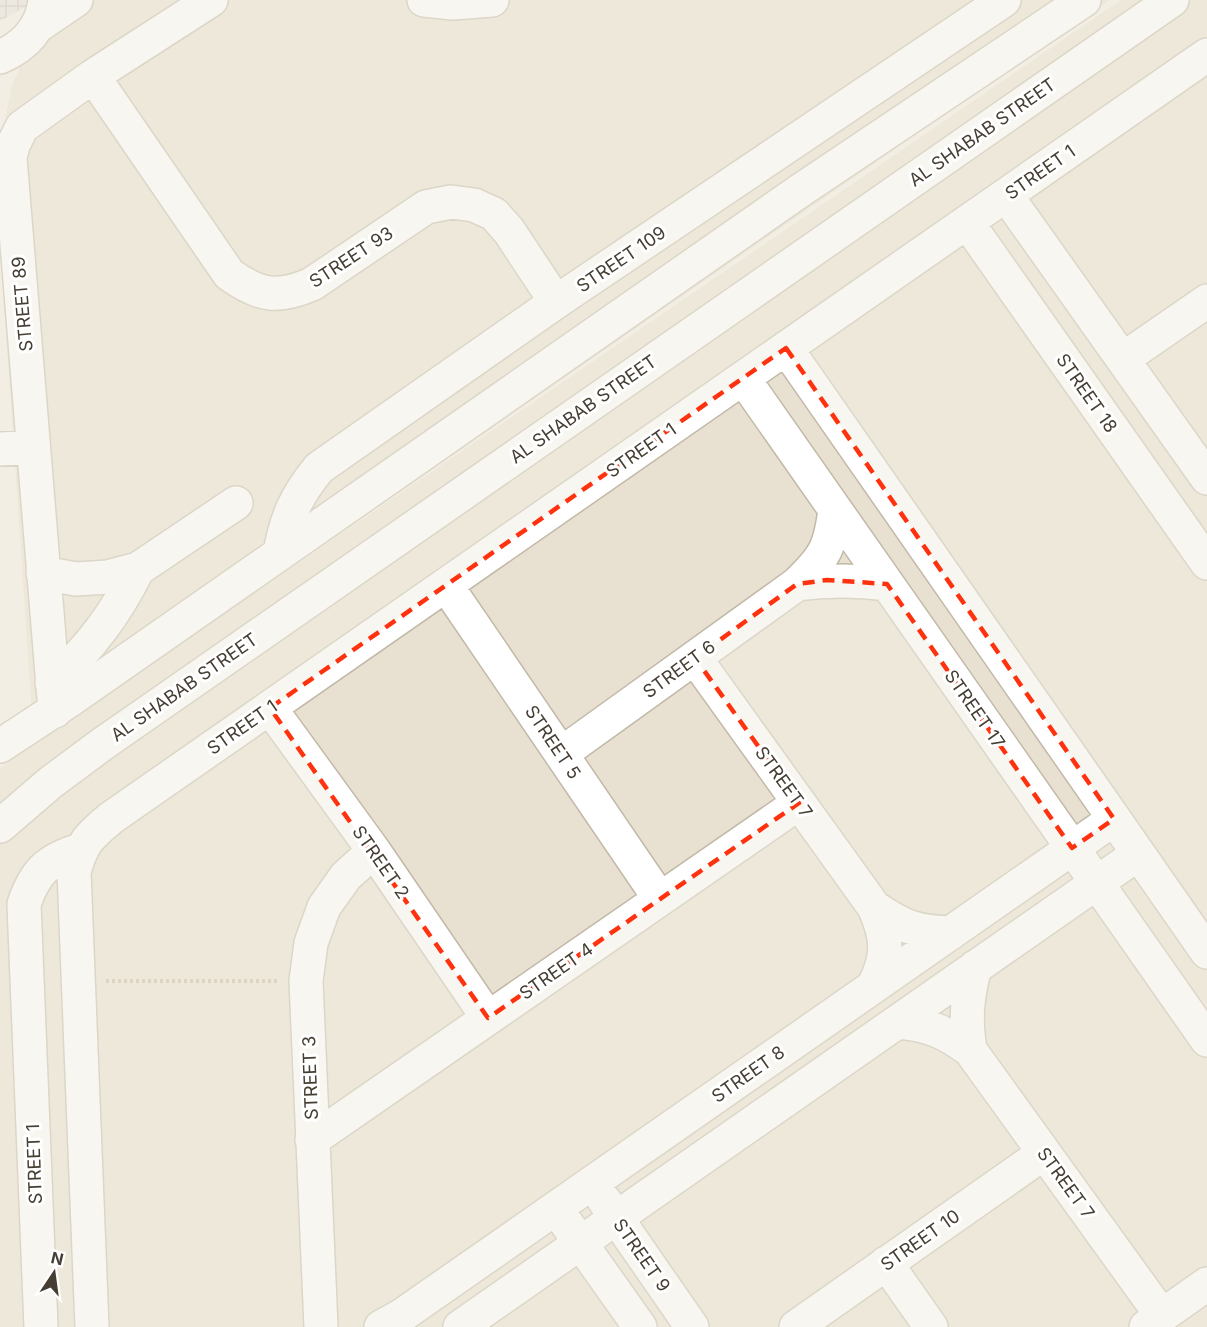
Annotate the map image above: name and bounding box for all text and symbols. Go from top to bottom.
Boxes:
street label: AL SHABAB STREET [905,73,1059,191]
street label: STREET 1 [1001,140,1079,204]
street label: STREET 93 [305,222,397,292]
street label: STREET 109 [572,222,670,296]
street label: STREET 89 [7,256,37,352]
street label: STREET 18 [1052,349,1122,437]
street label: AL SHABAB STREET [506,350,660,468]
street label: STREET 1 [602,418,680,482]
street label: AL SHABAB STREET [107,628,261,746]
street label: STREET 6 [639,636,719,702]
street label: STREET 17 [940,666,1010,752]
street label: STREET 1 [203,695,281,759]
street label: STREET 5 [521,701,585,783]
street label: STREET 7 [751,742,817,822]
street label: STREET 2 [348,822,414,902]
street label: STREET 4 [515,938,597,1004]
street label: STREET 3 [298,1036,322,1120]
street label: STREET 8 [707,1041,789,1107]
street label: STREET 1 [22,1123,46,1205]
street label: STREET 7 [1033,1143,1099,1223]
street label: STREET 10 [876,1205,964,1275]
street label: STREET 9 [609,1214,675,1296]
north arrow [24,1243,84,1303]
text: N [49,1247,66,1270]

